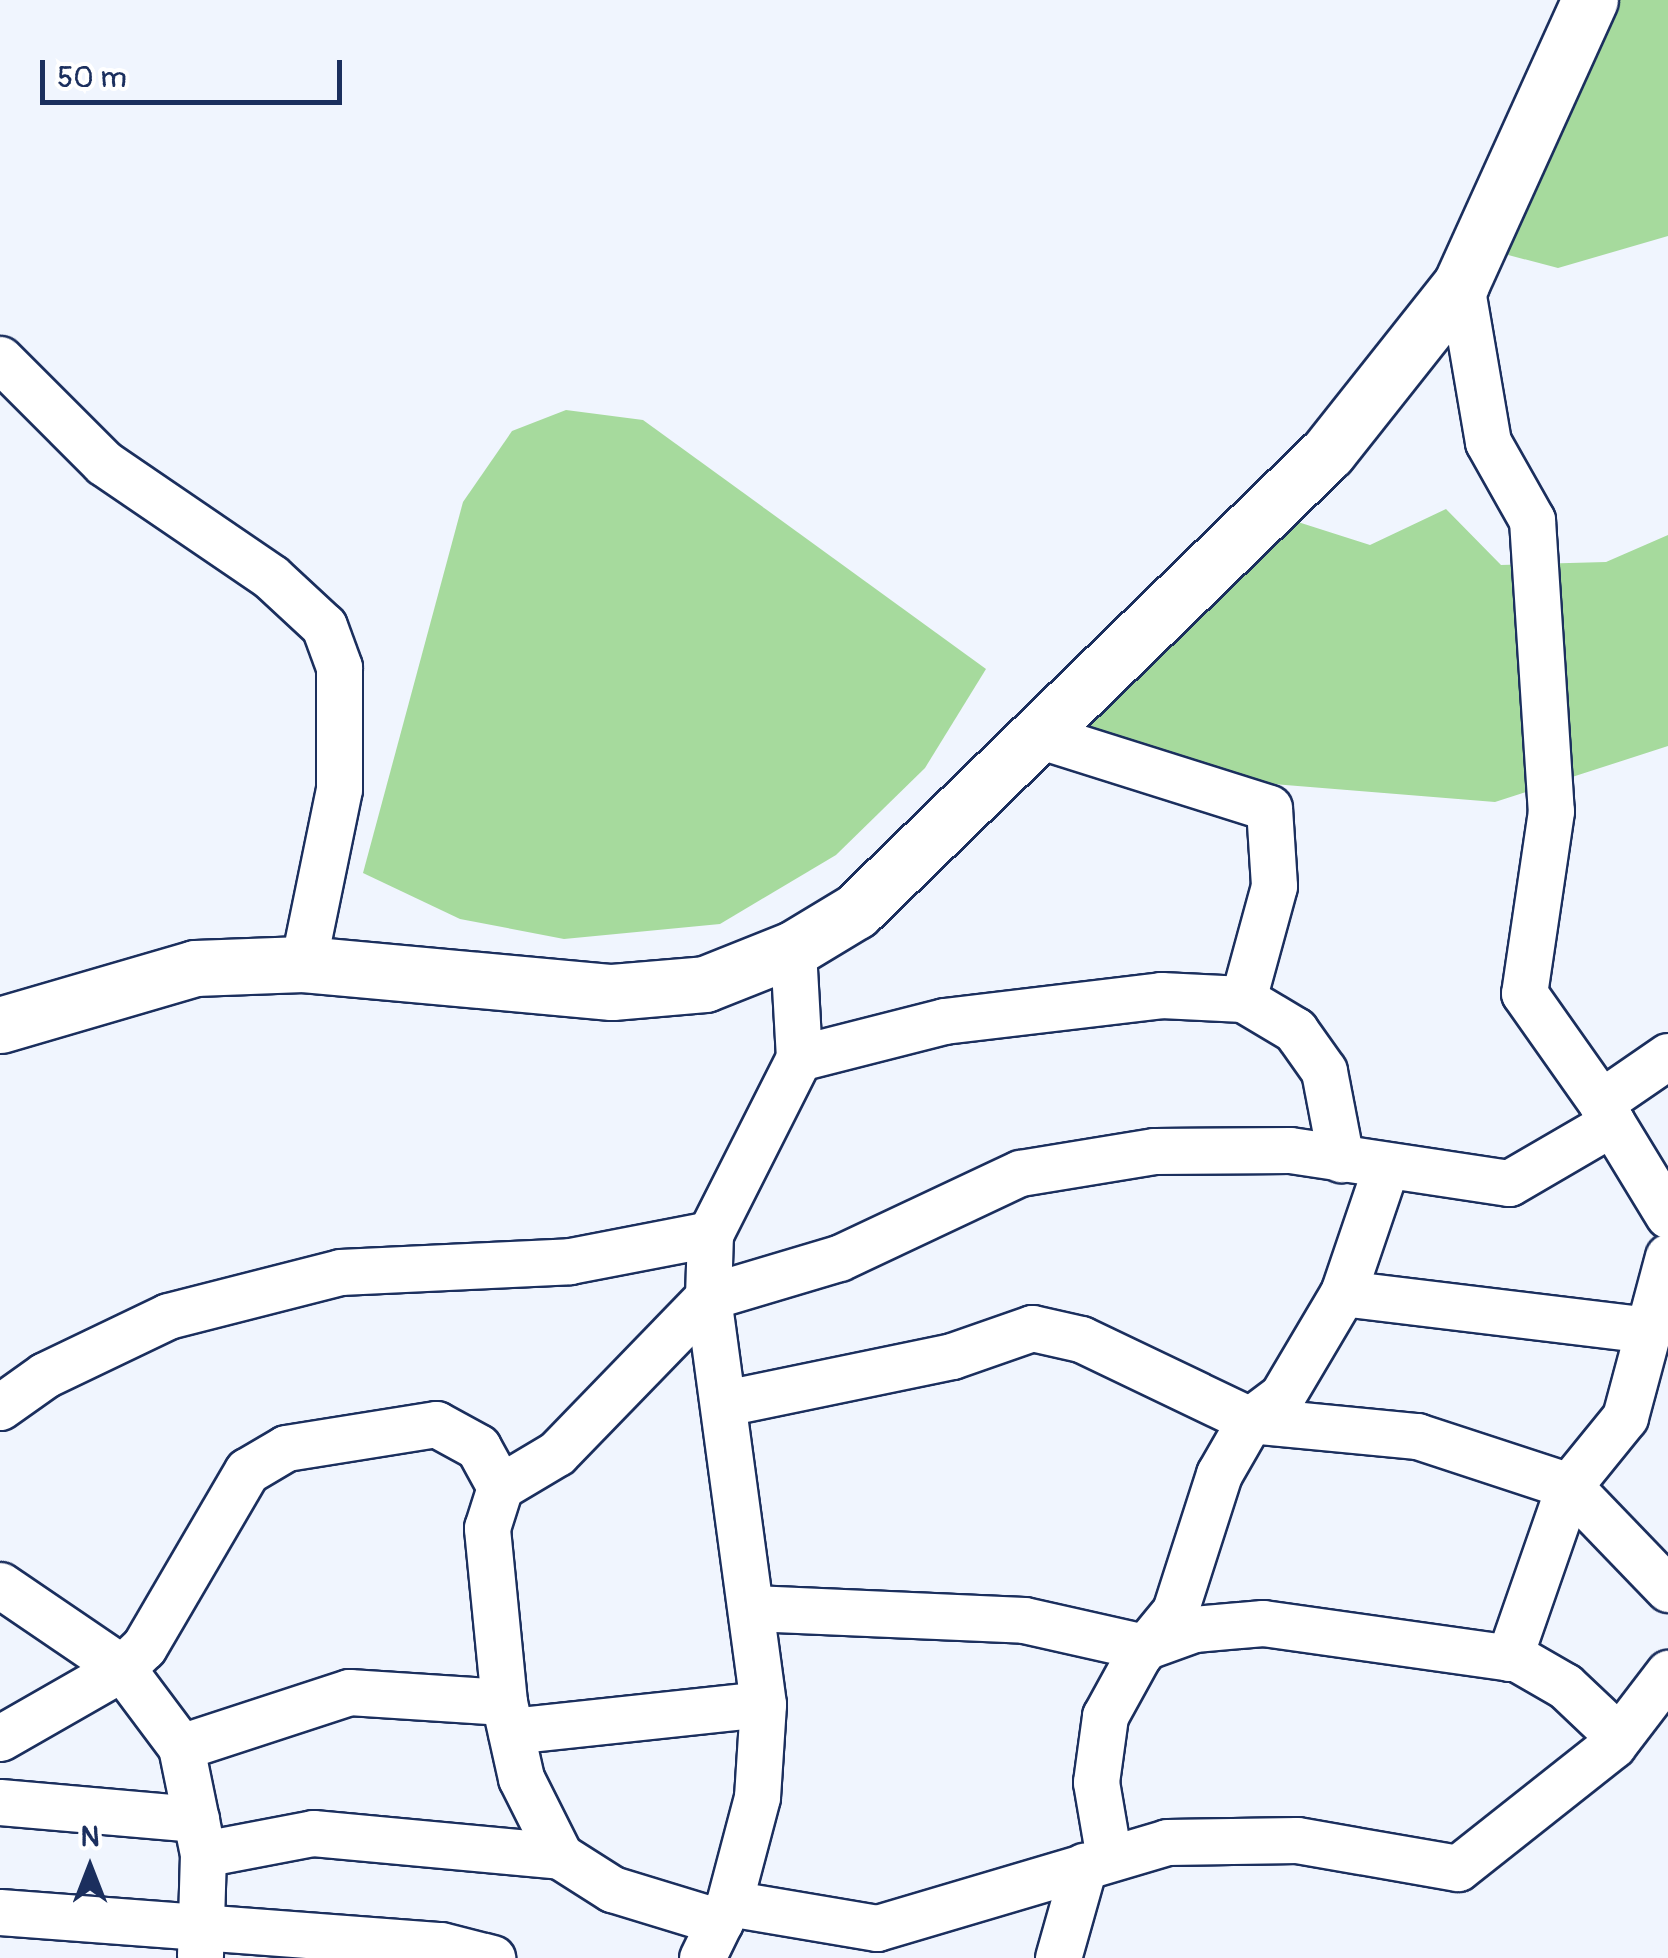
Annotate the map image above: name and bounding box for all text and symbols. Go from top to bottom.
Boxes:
scale bar [45,40,348,102]
text: 50 m [57,59,127,96]
north arrow [40,1818,140,1918]
text: N [81,1820,99,1855]

